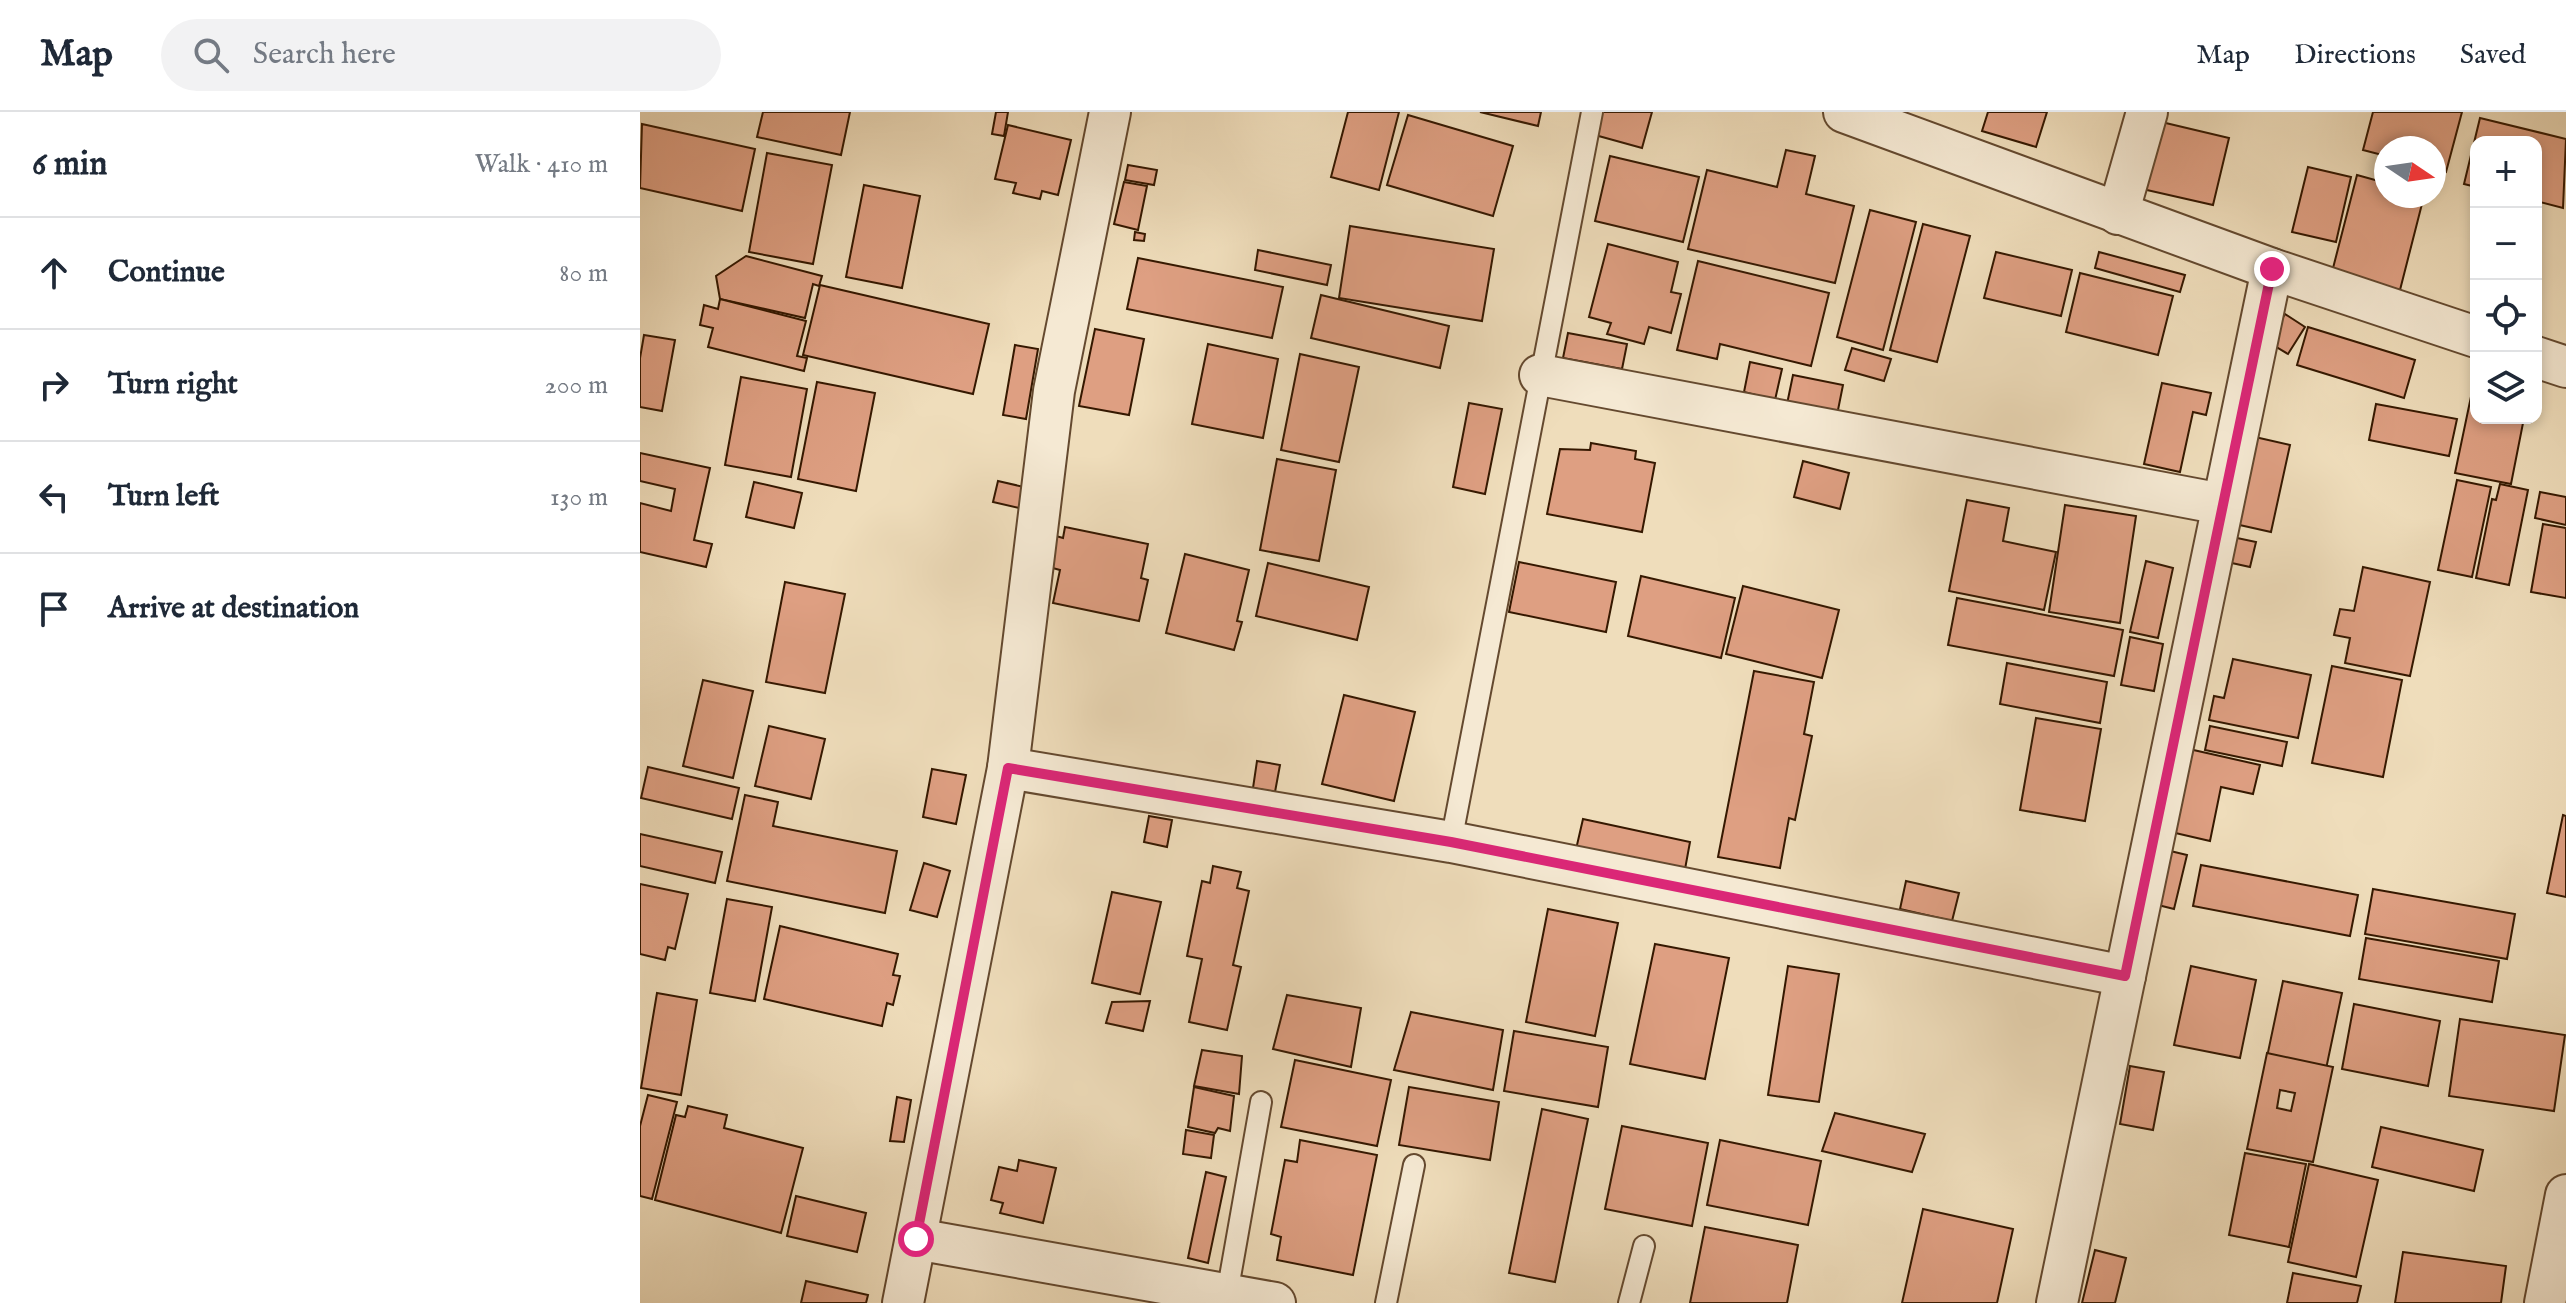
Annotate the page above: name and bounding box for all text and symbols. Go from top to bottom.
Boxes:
search box [161,19,721,91]
text: Map [40,31,113,79]
icon: search [189,33,233,77]
text: Search here [253,36,396,74]
text: Map [2196,38,2250,73]
text: Directions [2294,38,2416,73]
text: Saved [2460,38,2526,73]
north arrow [2374,136,2446,208]
map controls [2470,136,2542,424]
button: + [2470,136,2542,208]
text: 6 min [32,143,107,186]
text: Walk · 410 m [475,148,608,181]
button: − [2470,208,2542,280]
icon: ahead [32,251,76,295]
route end [2254,251,2290,287]
text: Continue [108,254,225,292]
text: 80 m [559,257,608,290]
button: locate [2470,280,2542,352]
button: layers [2470,352,2542,424]
icon: right [32,363,76,407]
text: Turn right [108,366,238,404]
text: 200 m [544,369,608,402]
icon: left [32,475,76,519]
text: Turn left [108,478,219,516]
text: 130 m [550,481,608,514]
icon: arrive [32,587,76,631]
text: Arrive at destination [108,590,359,628]
route start [898,1221,934,1257]

